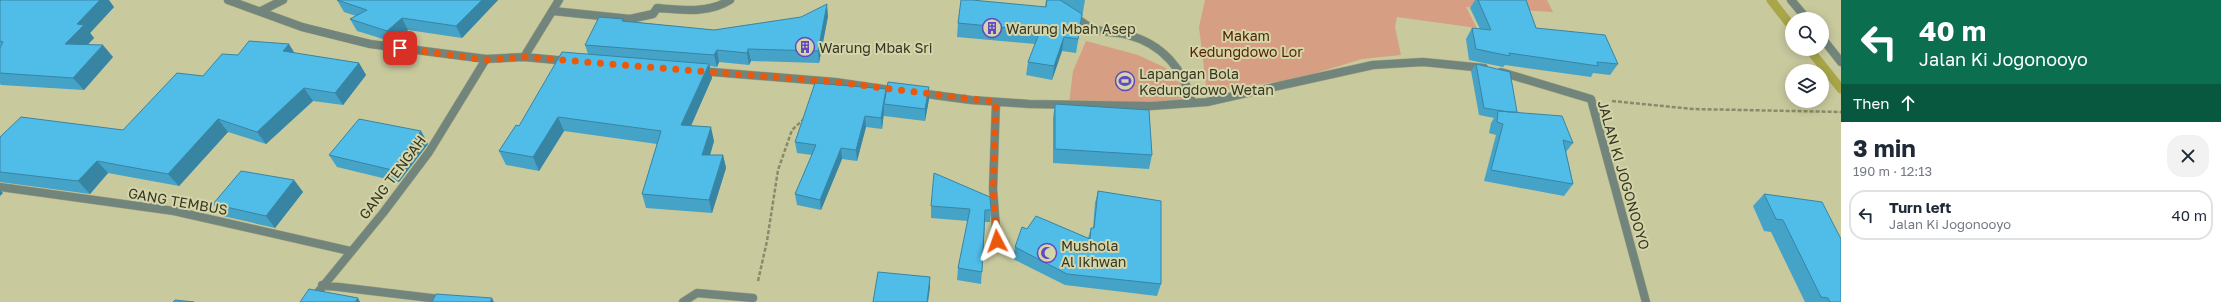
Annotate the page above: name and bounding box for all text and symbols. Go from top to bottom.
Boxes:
map controls [1785,12,1829,108]
button: search [1785,12,1829,56]
text: 40 m [1919,14,1986,47]
icon: left [1853,16,1905,68]
building icon: Warung Mbah Asep [981,17,1003,39]
place label: Warung Mbah Asep [1006,20,1136,37]
park label: Makam Kedungdowo Lor [1189,27,1303,60]
pin [383,31,417,65]
building icon: Warung Mbak Sri [794,36,816,58]
icon: arrive [389,37,411,59]
place label: Warung Mbak Sri [819,39,933,56]
text: Jalan Ki Jogonooyo [1919,48,2088,70]
button: layers [1785,64,1829,108]
place label: Lapangan Bola Kedungdowo Wetan [1139,65,1274,98]
sports icon: Lapangan Bola Kedungdowo Wetan [1114,70,1136,92]
icon: ahead [1897,92,1919,114]
text: Then [1853,94,1889,112]
street label: JALAN KI JOGONOOYO [1595,98,1653,252]
street label: GANG TENGAH [355,132,429,222]
text: 3 min [1853,133,1916,162]
button: close [2167,135,2209,177]
text: 190 m · 12:13 [1853,163,1932,179]
street label: GANG TEMBUS [127,184,229,218]
text: Turn left [1889,198,1951,216]
icon: left [1855,204,1877,226]
text: 40 m [2172,206,2207,224]
text: Jalan Ki Jogonooyo [1889,216,2011,232]
position arrow [976,220,1018,262]
place label: Mushola Al Ikhwan [1061,237,1126,270]
mosque icon: Mushola Al Ikhwan [1036,242,1058,264]

